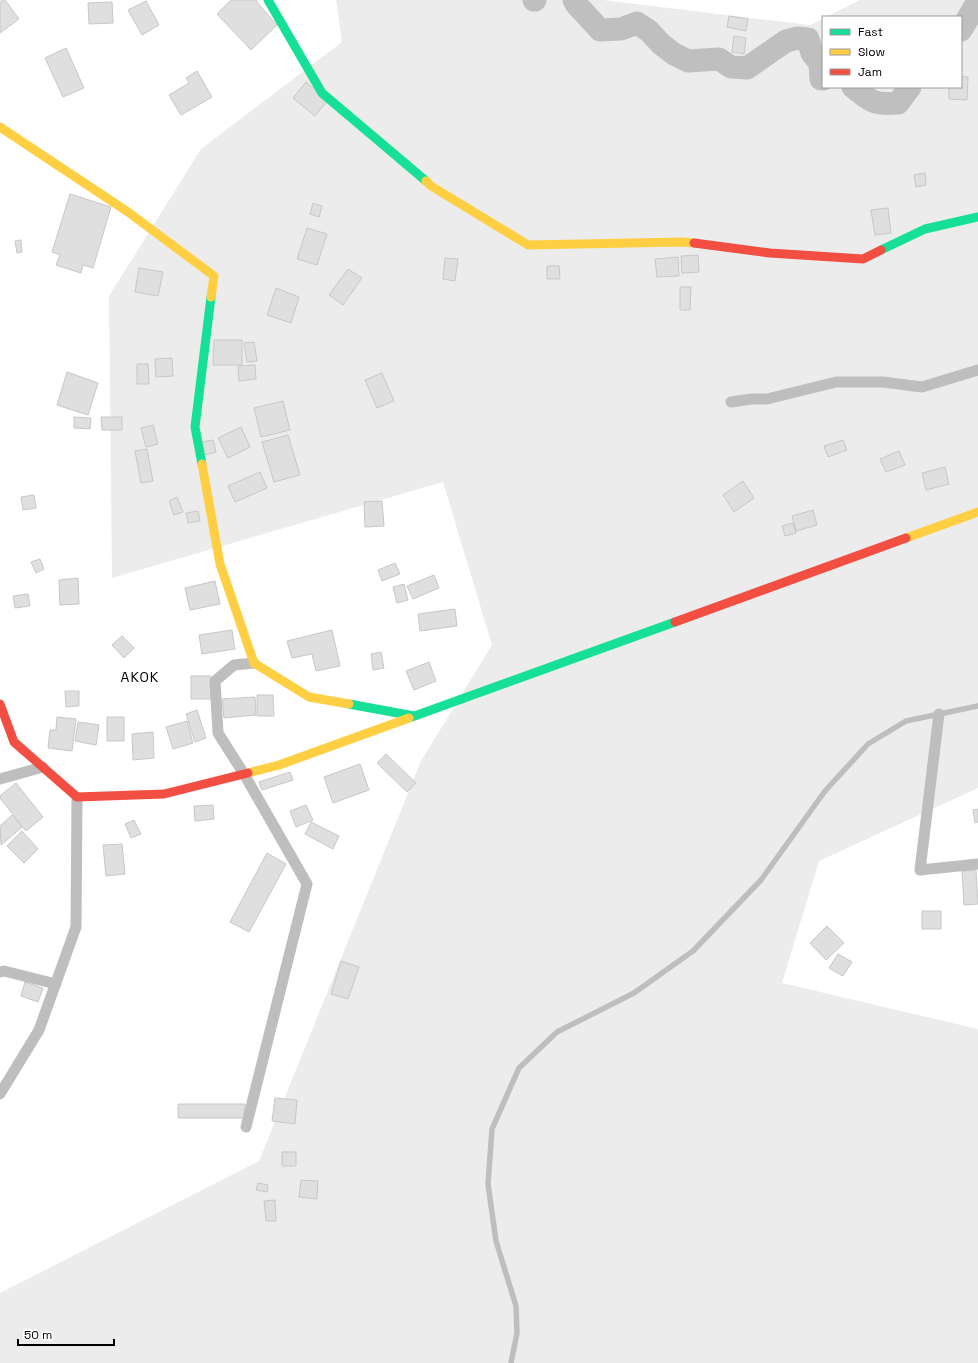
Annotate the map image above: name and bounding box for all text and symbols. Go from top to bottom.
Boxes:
legend [822,16,962,88]
text: Fast [858,24,883,40]
text: Slow [858,44,885,60]
text: Jam [858,64,882,80]
district label: AKOK [121,668,159,686]
scale bar [18,1321,114,1347]
text: 50 m [24,1327,52,1343]

